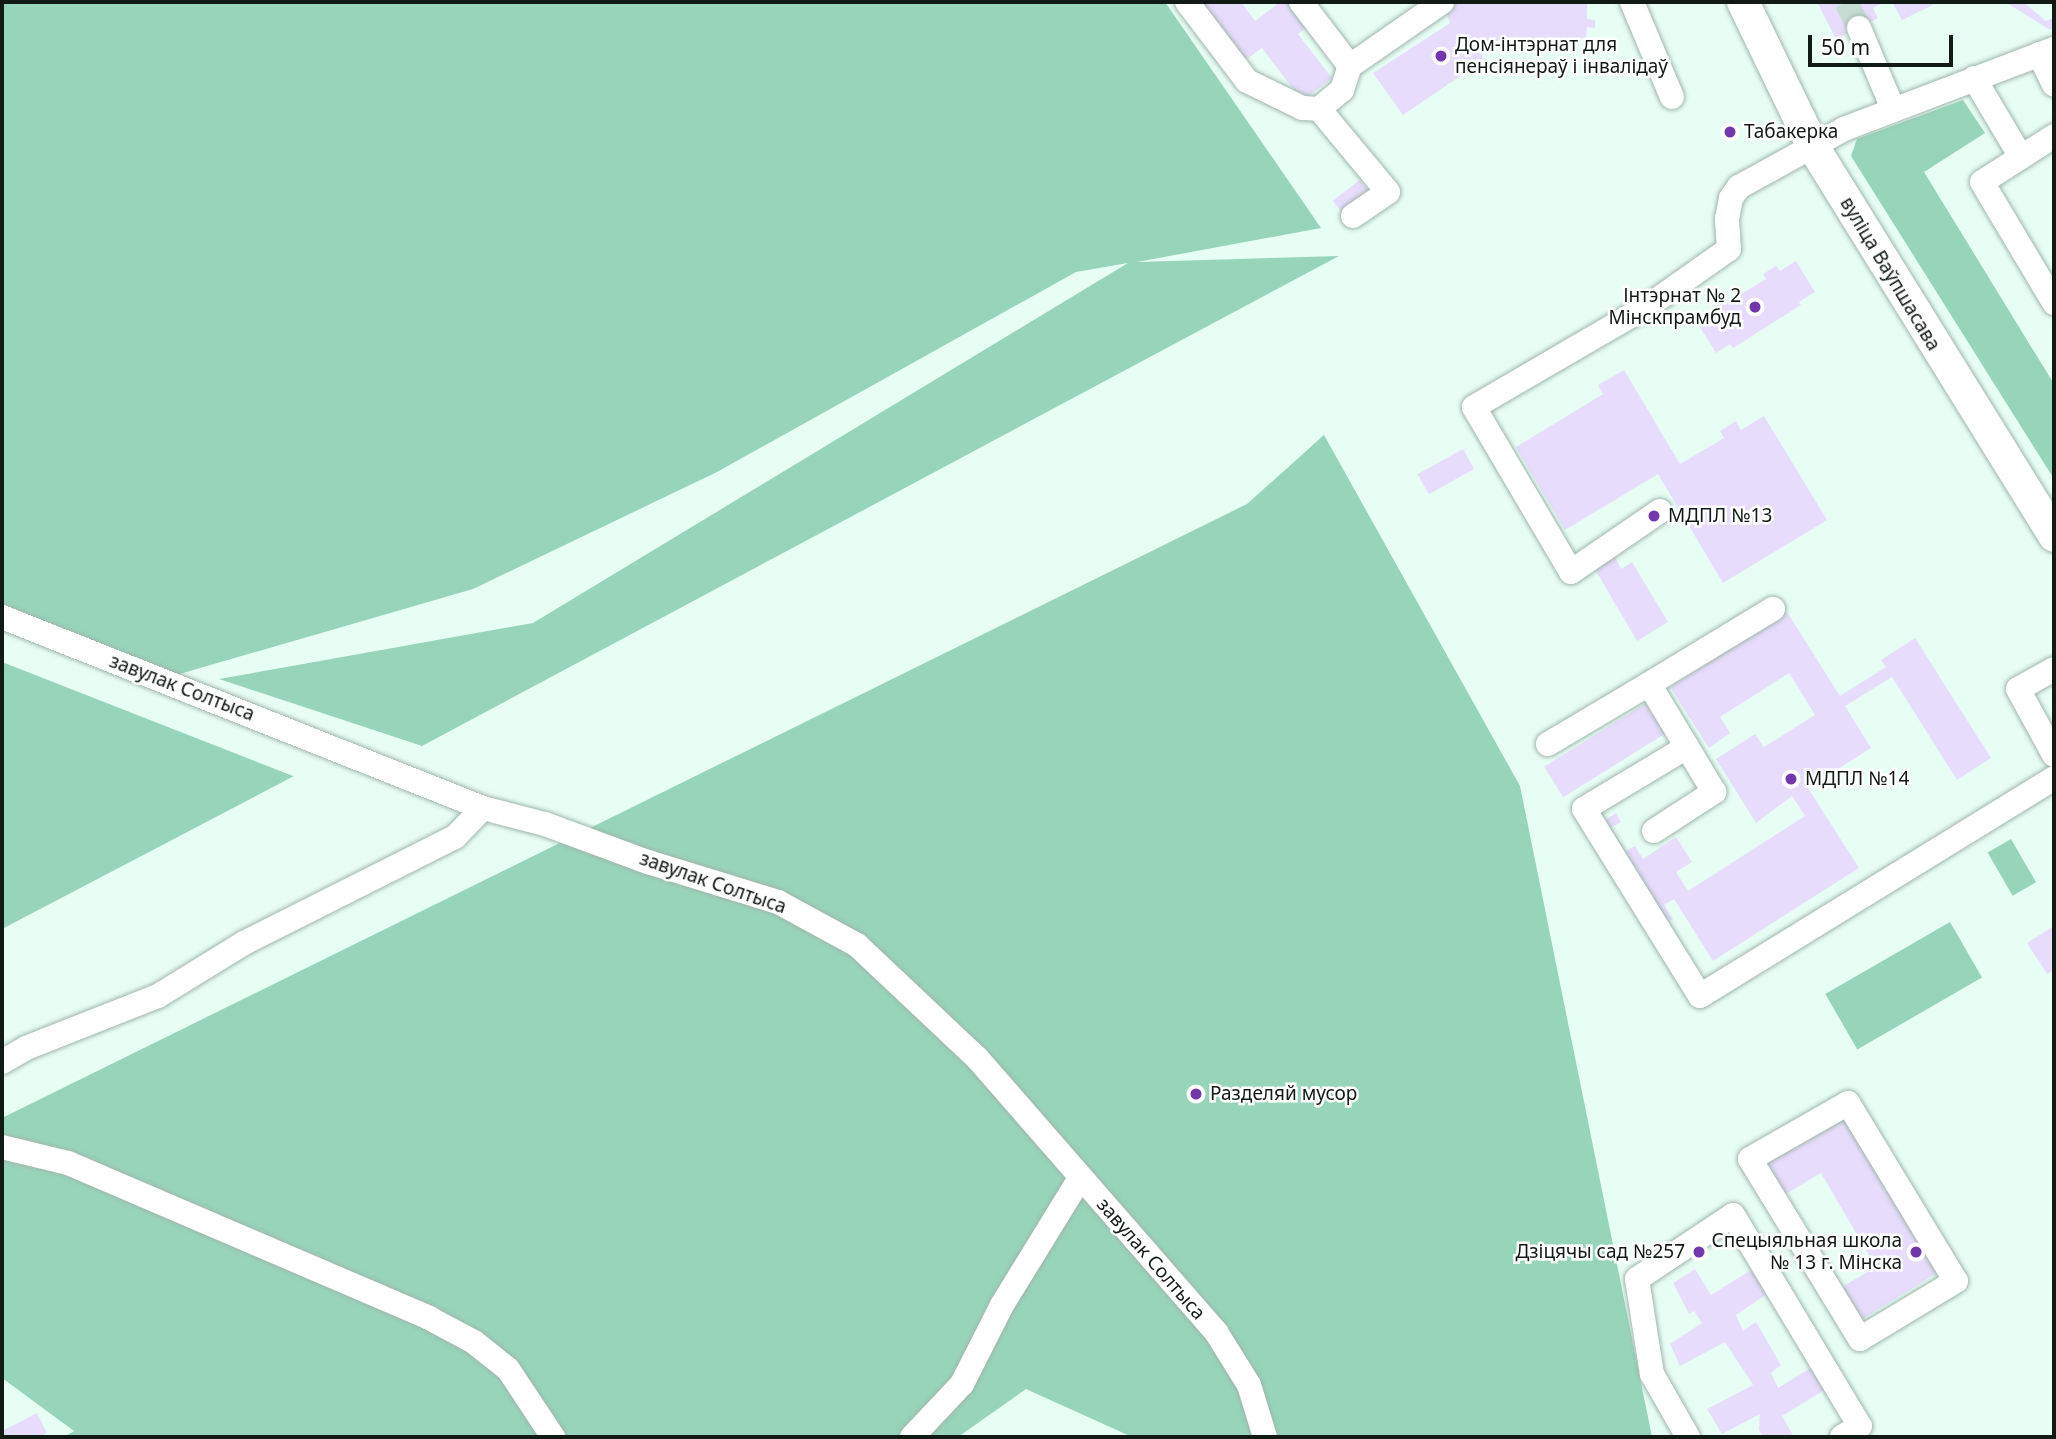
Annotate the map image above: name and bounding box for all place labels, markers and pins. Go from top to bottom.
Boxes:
place label: Дом-інтэрнат для пенсіянераў і інвалідаў [1455,34,1668,78]
marker: Дом-інтэрнат для пенсіянераў і інвалідаў [1433,48,1449,64]
place label: Табакерка [1744,121,1838,143]
marker: Табакерка [1722,124,1738,140]
place label: Інтэрнат № 2 Мінскпрамбуд [1608,285,1741,329]
marker: Інтэрнат № 2 Мінскпрамбуд [1747,299,1763,315]
place label: МДПЛ №13 [1668,505,1772,527]
marker: МДПЛ №13 [1646,508,1662,524]
place label: МДПЛ №14 [1805,768,1909,790]
marker: МДПЛ №14 [1783,771,1799,787]
place label: Разделяй мусор [1210,1083,1357,1105]
marker: Разделяй мусор [1188,1086,1204,1102]
place label: Спецыяльная школа № 13 г. Мінска [1712,1230,1902,1274]
place label: Дзіцячы сад №257 [1515,1241,1685,1263]
marker: Дзіцячы сад №257 [1691,1244,1707,1260]
marker: Спецыяльная школа № 13 г. Мінска [1908,1244,1924,1260]

